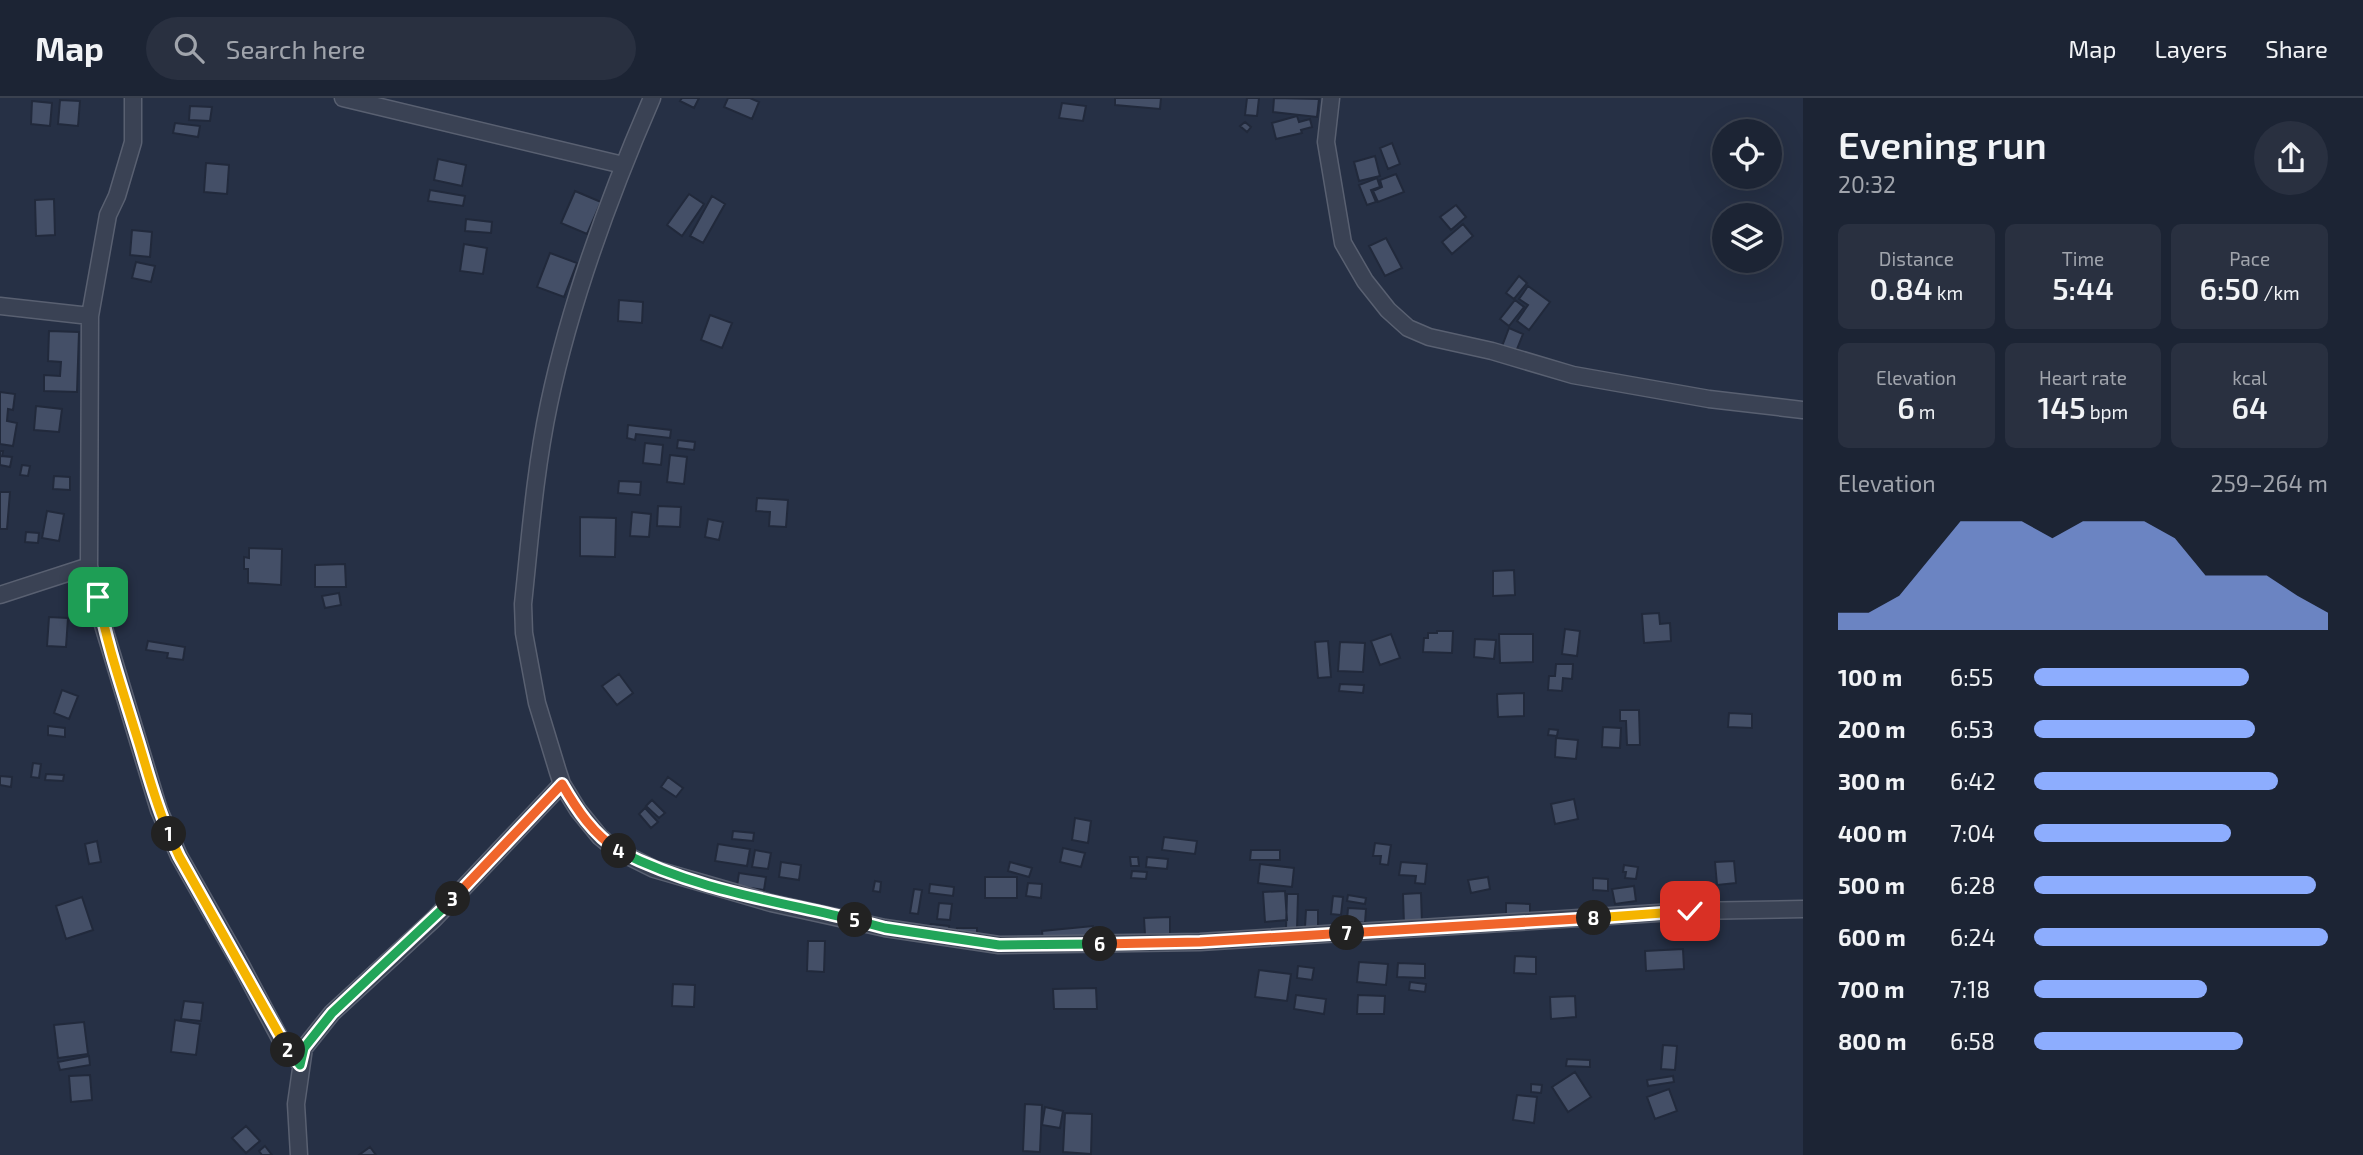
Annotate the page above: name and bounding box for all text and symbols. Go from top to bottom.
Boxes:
search box [146,17,636,80]
text: Map [35,28,104,68]
icon: search [170,29,208,67]
text: Search here [226,33,365,64]
text: Map [2068,34,2116,63]
text: Layers [2154,34,2227,63]
text: Share [2265,34,2328,63]
map controls [1712,119,1782,273]
button: locate [1712,119,1782,189]
text: Evening run [1838,121,2047,167]
button: share [2254,121,2328,195]
text: 20:32 [1838,170,1896,198]
button: layers [1712,203,1782,273]
text: Distance [1879,247,1954,270]
text: Time [2062,247,2104,270]
text: Pace [2229,247,2270,270]
text: 0.84 [1870,270,1933,306]
text: 5:44 [2052,270,2114,306]
text: 6:50 [2200,270,2259,306]
text: km [1933,281,1963,304]
text: /km [2259,281,2300,304]
text: Elevation [1876,366,1957,389]
text: Heart rate [2039,366,2127,389]
text: kcal [2232,366,2267,389]
text: 6 [1897,389,1915,425]
text: 145 [2038,389,2085,425]
text: 64 [2232,389,2268,425]
text: m [1915,400,1936,423]
text: bpm [2085,400,2128,423]
text: Elevation [1838,469,1936,497]
text: 259–264 m [2210,469,2328,497]
pin [68,567,128,627]
icon: arrive [79,578,117,616]
text: 100 m [1838,663,1902,691]
text: 6:55 [1950,663,1993,691]
text: 200 m [1838,715,1906,743]
text: 6:53 [1950,715,1994,743]
text: 300 m [1838,767,1905,795]
text: 6:42 [1950,767,1996,795]
pin: 1 [152,816,186,852]
text: 400 m [1838,819,1907,847]
text: 7:04 [1950,819,1995,847]
text: 1 [164,822,173,845]
pin: 4 [602,834,636,868]
text: 4 [612,839,625,862]
text: 500 m [1838,871,1905,899]
text: 6:28 [1950,871,1995,899]
pin [1660,881,1720,941]
pin: 3 [435,882,470,916]
text: 3 [447,887,458,910]
icon: check [1671,892,1709,930]
pin: 8 [1576,900,1612,936]
pin: 5 [838,902,872,938]
text: 8 [1588,906,1599,929]
text: 5 [849,908,860,931]
pin: 7 [1330,916,1364,950]
text: 7 [1341,921,1352,944]
text: 600 m [1838,923,1906,951]
text: 6:24 [1950,923,1996,951]
pin: 6 [1082,926,1118,962]
text: 6 [1094,932,1105,955]
text: 700 m [1838,975,1904,1003]
text: 7:18 [1950,975,1990,1003]
text: 800 m [1838,1027,1907,1055]
text: 6:58 [1950,1027,1995,1055]
pin: 2 [270,1032,306,1068]
text: 2 [282,1038,293,1061]

